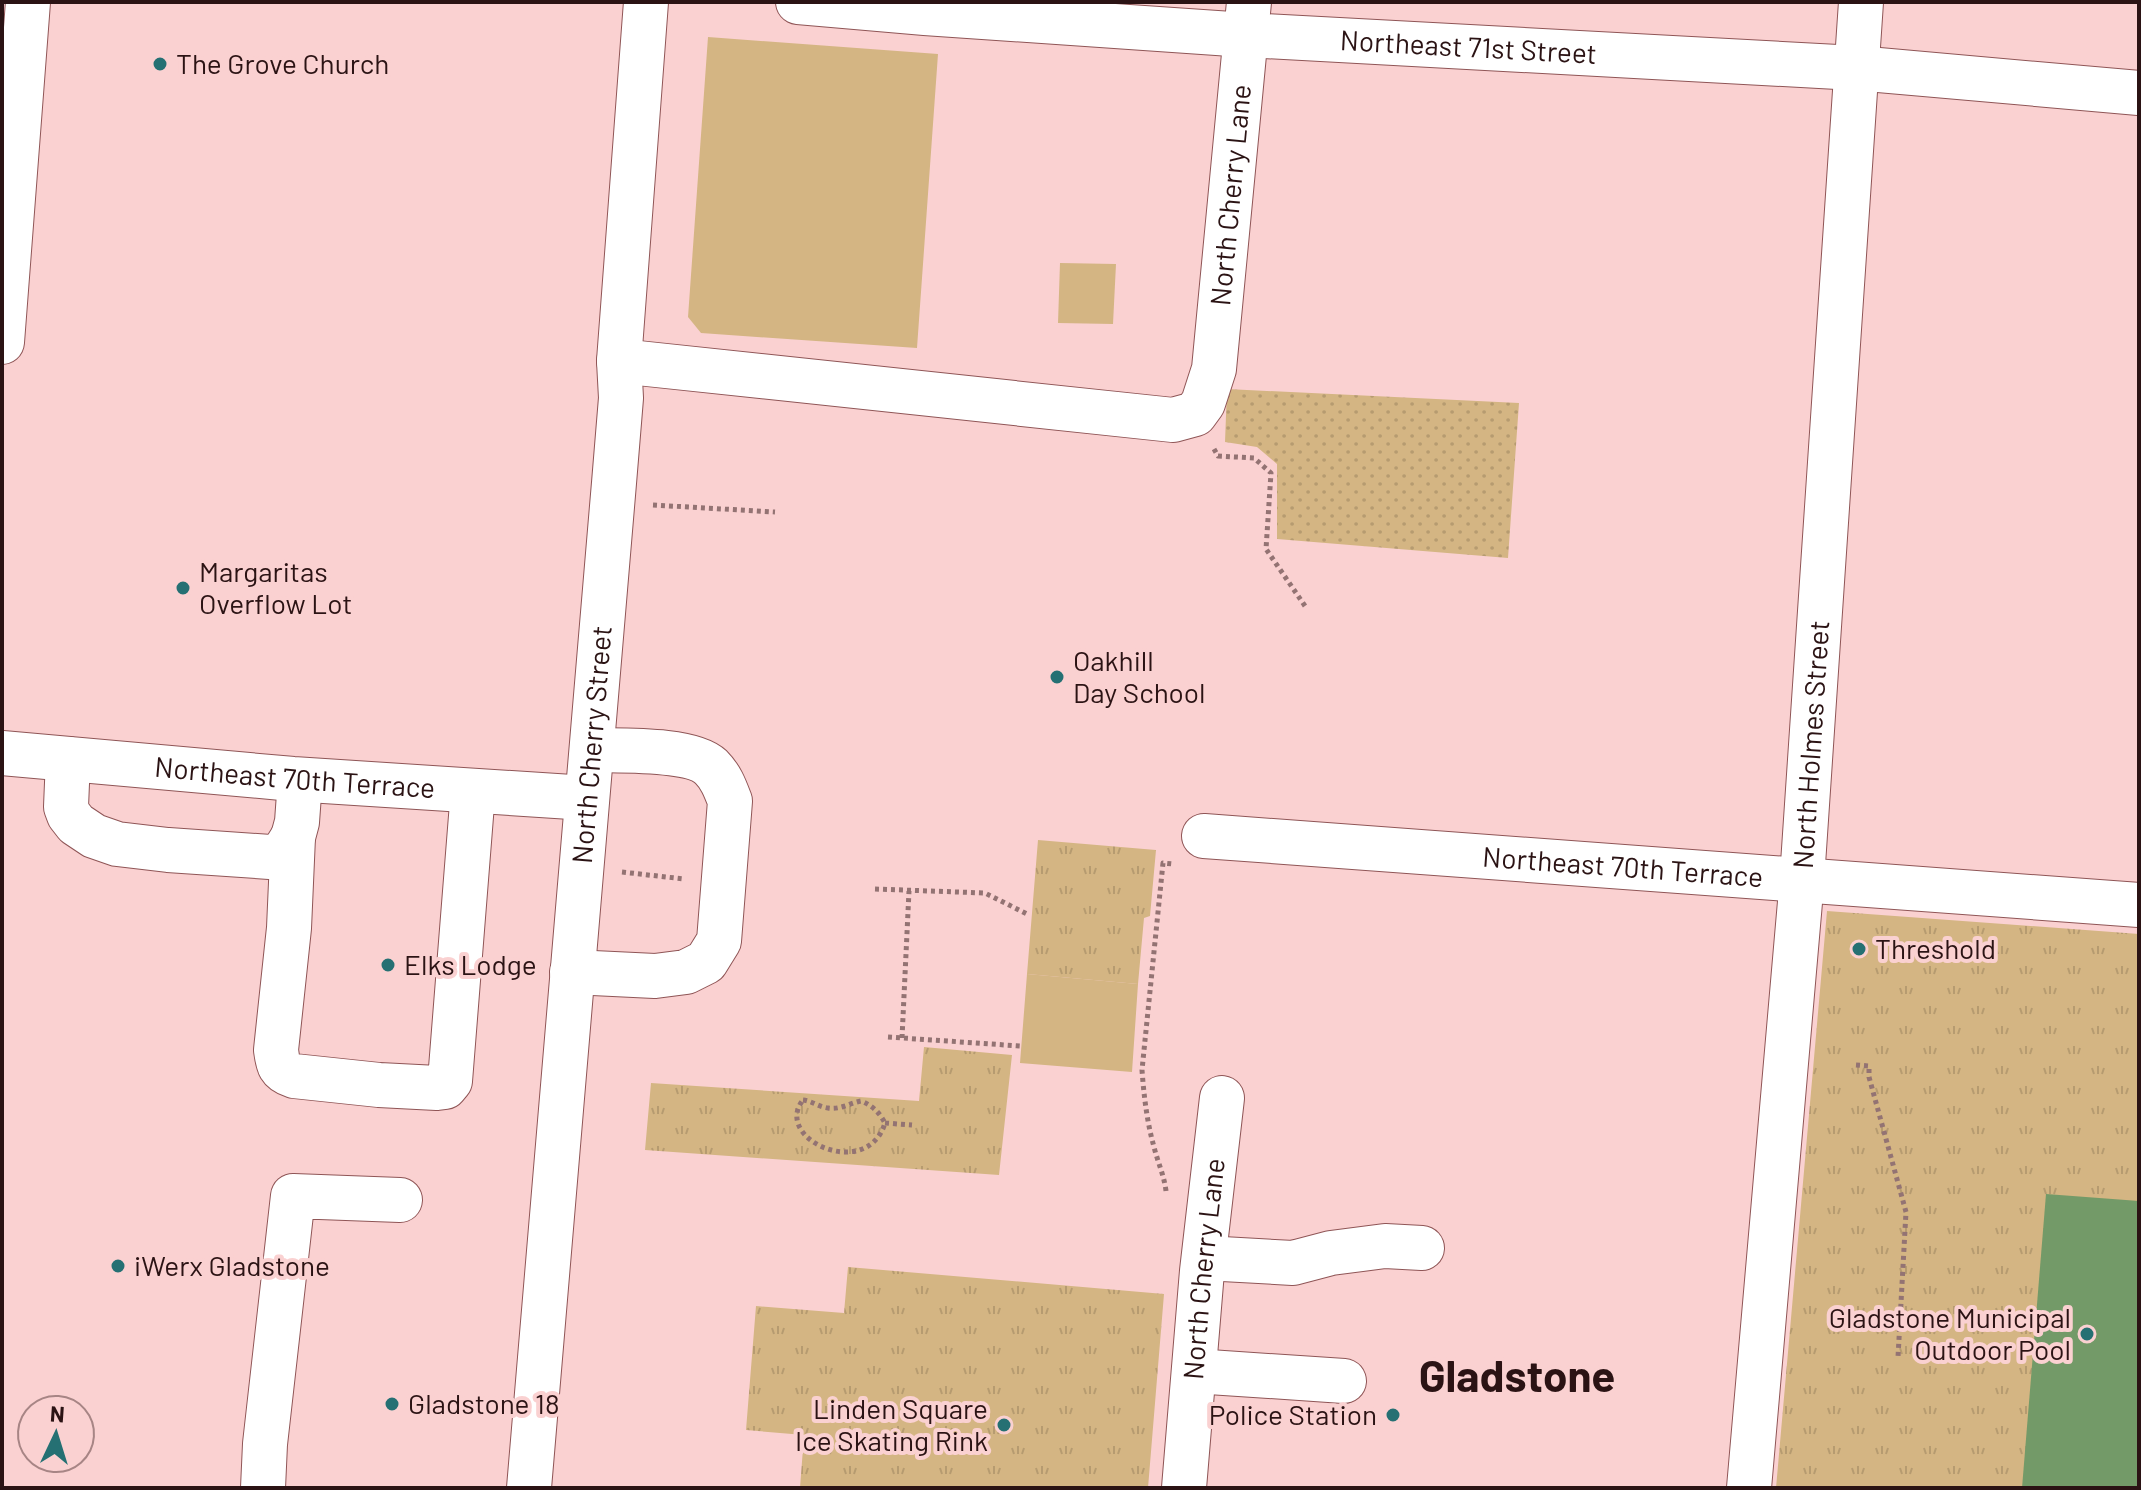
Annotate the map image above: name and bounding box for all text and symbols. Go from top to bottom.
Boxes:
street label: Northeast 71st Street [1339,22,1598,70]
place label: The Grove Church [176,46,389,80]
marker: The Grove Church [151,55,169,73]
street label: North Cherry Lane [1202,83,1257,307]
place label: Margaritas Overflow Lot [199,554,352,620]
marker: Margaritas Overflow Lot [174,579,192,597]
street label: North Holmes Street [1785,619,1835,870]
street label: North Cherry Street [564,624,618,865]
place label: Oakhill Day School [1073,643,1206,709]
marker: Oakhill Day School [1048,668,1066,686]
street label: Northeast 70th Terrace [153,749,436,804]
street label: Northeast 70th Terrace [1481,839,1764,893]
place label: Threshold [1875,931,1996,965]
marker: Threshold [1850,940,1868,958]
place label: Elks Lodge [404,947,537,981]
marker: Elks Lodge [379,956,397,974]
street label: North Cherry Lane [1175,1156,1231,1381]
place label: iWerx Gladstone [134,1248,330,1282]
marker: iWerx Gladstone [109,1257,127,1275]
place label: Gladstone Municipal Outdoor Pool [1829,1300,2071,1366]
marker: Gladstone Municipal Outdoor Pool [2078,1325,2096,1343]
district label: Gladstone [1419,1348,1615,1401]
place label: Gladstone 18 [408,1386,559,1420]
place label: Linden Square Ice Skating Rink [795,1391,988,1457]
north arrow [16,1394,96,1474]
marker: Gladstone 18 [383,1395,401,1413]
place label: Police Station [1209,1397,1377,1431]
text: N [49,1400,66,1427]
marker: Police Station [1384,1406,1402,1424]
marker: Linden Square Ice Skating Rink [995,1416,1013,1434]

